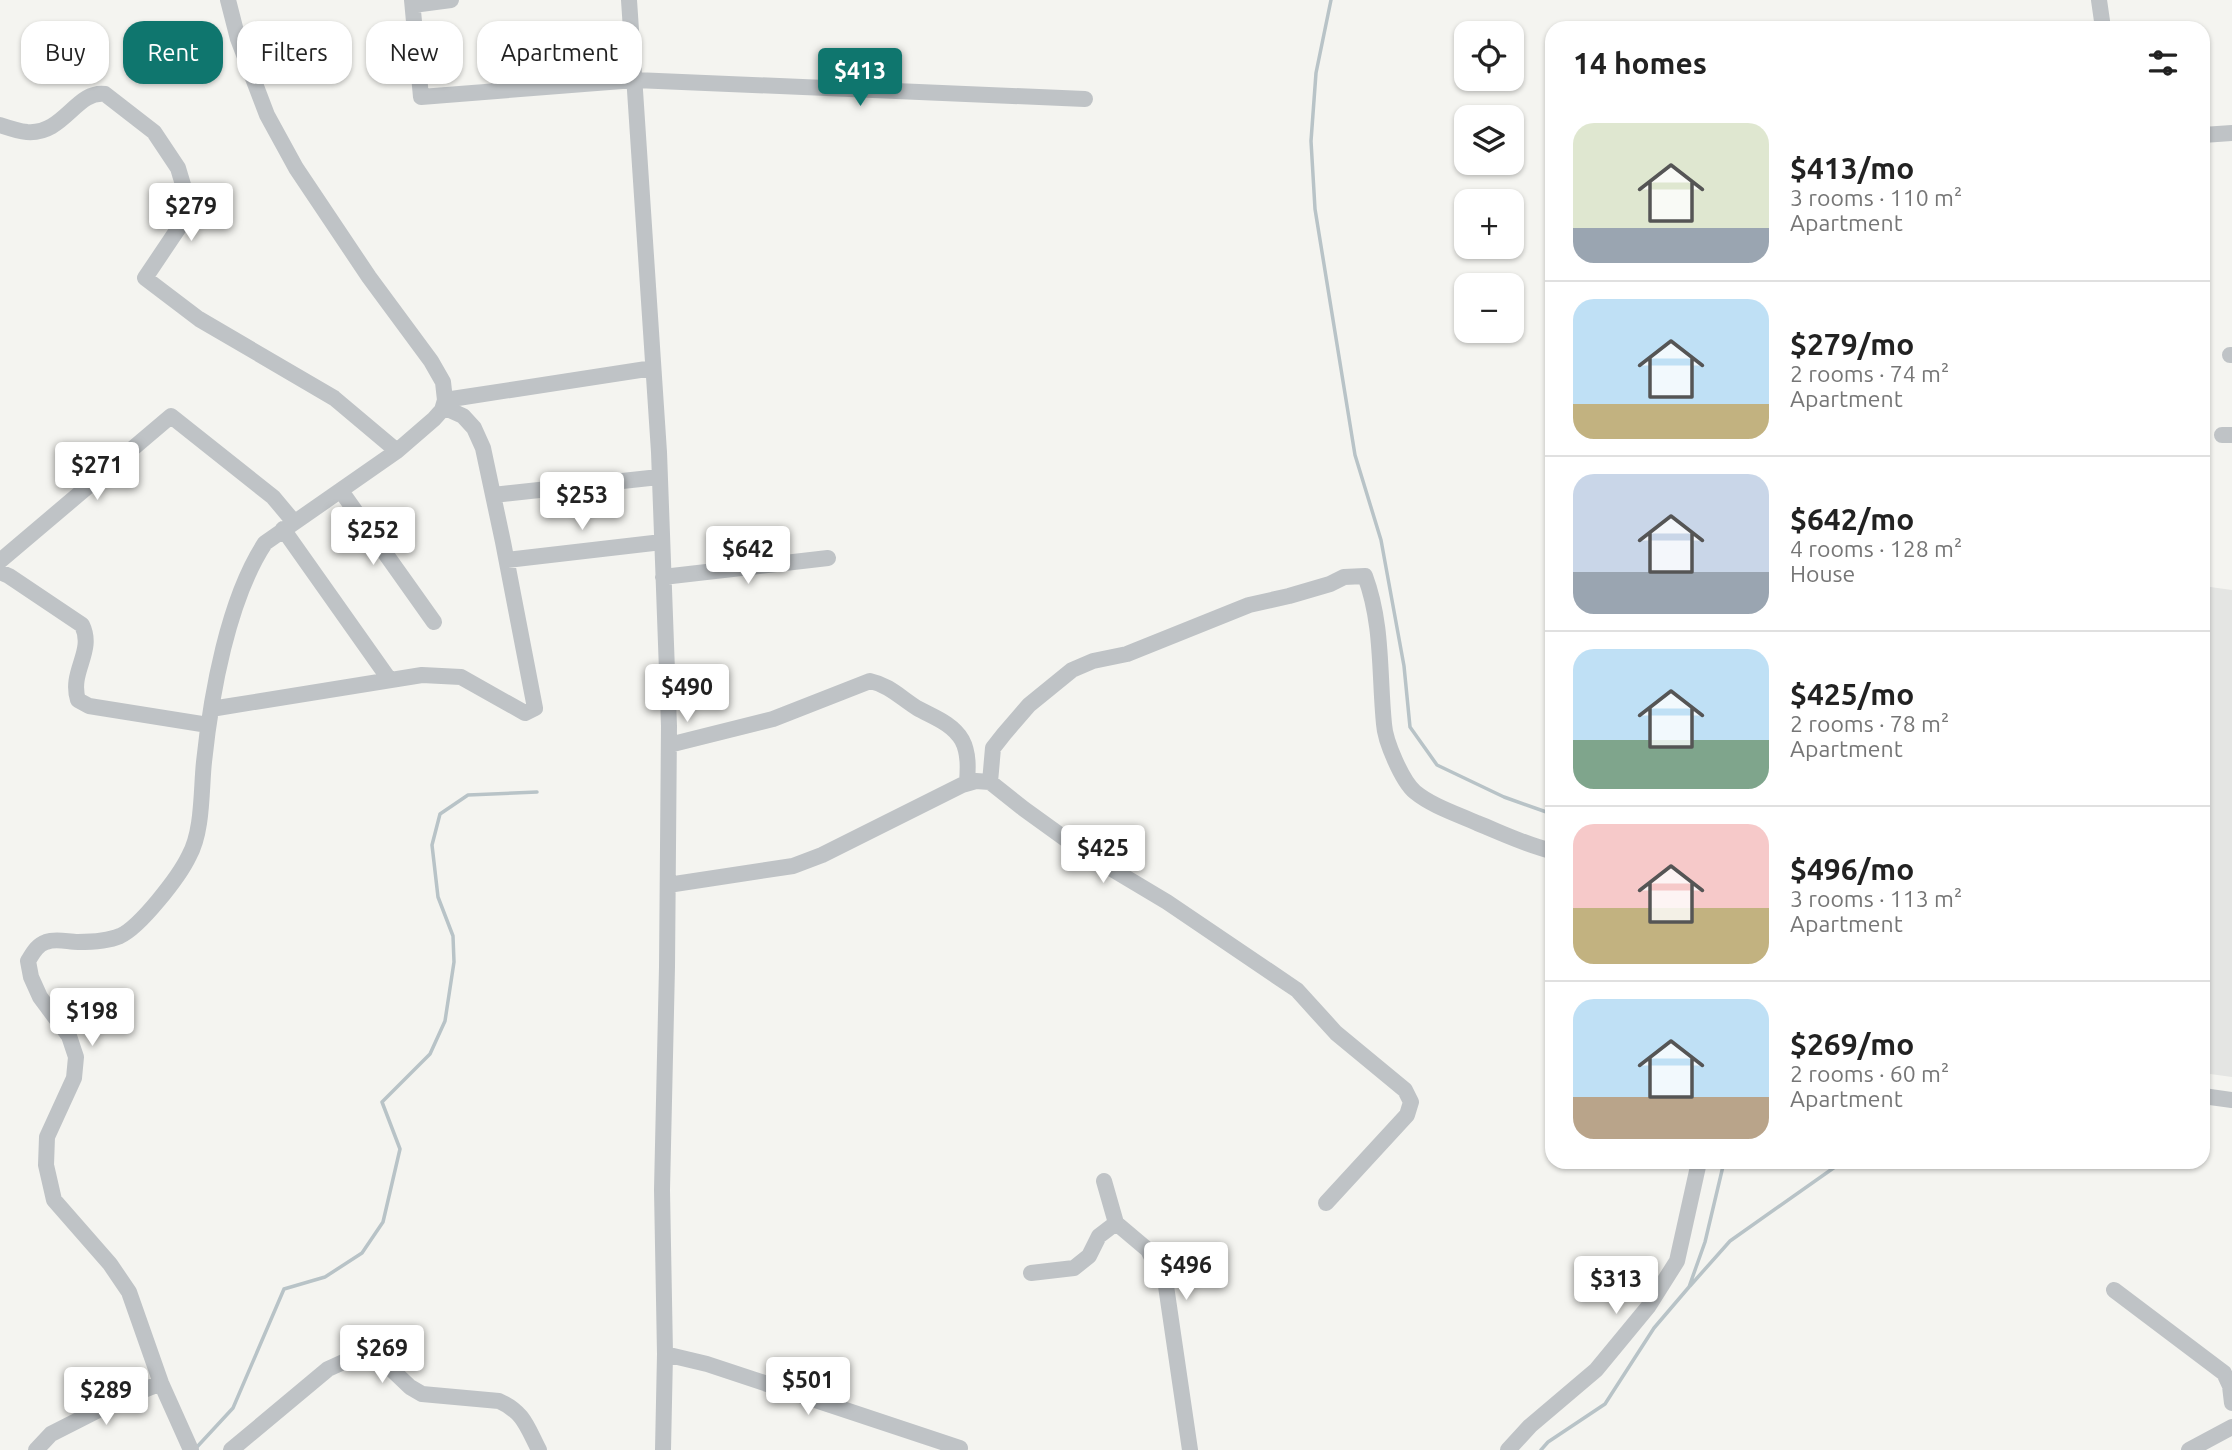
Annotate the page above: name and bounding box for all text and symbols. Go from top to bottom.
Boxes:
chip: Buy [21,21,109,84]
chip: Rent [123,21,223,84]
chip: Filters [237,21,352,84]
chip: New [366,21,463,84]
chip: Apartment [477,21,642,84]
map controls [1454,21,1524,343]
button: locate [1454,21,1524,91]
icon: filters [2144,44,2182,82]
text: 14 homes [1573,46,1707,80]
pin: $413 [819,48,901,108]
text: $413 [834,58,886,83]
button: layers [1454,105,1524,175]
icon: home [1629,151,1713,235]
text: $413/mo [1790,151,1914,185]
pin: $279 [150,184,232,243]
text: 3 rooms · 110 m² [1790,185,1962,210]
button: + [1454,189,1524,259]
text: $279 [165,193,217,218]
text: Apartment [1790,210,1903,235]
button: − [1454,273,1524,343]
icon: home [1629,327,1713,411]
text: $279/mo [1790,327,1914,361]
text: 2 rooms · 74 m² [1790,361,1949,386]
text: Apartment [1790,386,1903,411]
pin: $271 [56,442,138,502]
text: $271 [71,452,123,477]
pin: $253 [541,472,623,532]
text: $253 [556,482,608,507]
icon: home [1629,502,1713,586]
text: $642/mo [1790,502,1914,536]
pin: $252 [332,508,414,567]
text: $252 [347,517,399,542]
pin: $642 [707,526,789,586]
text: $642 [722,536,774,561]
text: 4 rooms · 128 m² [1790,536,1962,561]
text: House [1790,561,1855,586]
pin: $490 [646,664,728,724]
text: $490 [661,674,713,699]
icon: home [1629,677,1713,761]
text: $425/mo [1790,677,1914,711]
text: 2 rooms · 78 m² [1790,711,1949,736]
text: Apartment [1790,736,1903,761]
pin: $425 [1062,826,1144,885]
text: $425 [1077,835,1129,860]
icon: home [1629,852,1713,936]
text: $496/mo [1790,852,1914,886]
text: 3 rooms · 113 m² [1790,886,1962,911]
text: Apartment [1790,911,1903,936]
pin: $198 [51,988,133,1048]
text: $198 [66,998,118,1023]
icon: home [1629,1027,1713,1111]
text: $269/mo [1790,1027,1914,1061]
text: 2 rooms · 60 m² [1790,1061,1949,1086]
text: Apartment [1790,1086,1903,1111]
pin: $496 [1145,1242,1227,1302]
text: $496 [1160,1252,1212,1277]
pin: $313 [1575,1256,1657,1316]
text: $313 [1590,1266,1642,1291]
pin: $269 [341,1326,423,1385]
text: $269 [356,1335,408,1360]
pin: $501 [767,1358,849,1417]
text: $501 [782,1367,834,1392]
pin: $289 [65,1368,147,1427]
text: $289 [80,1377,132,1402]

